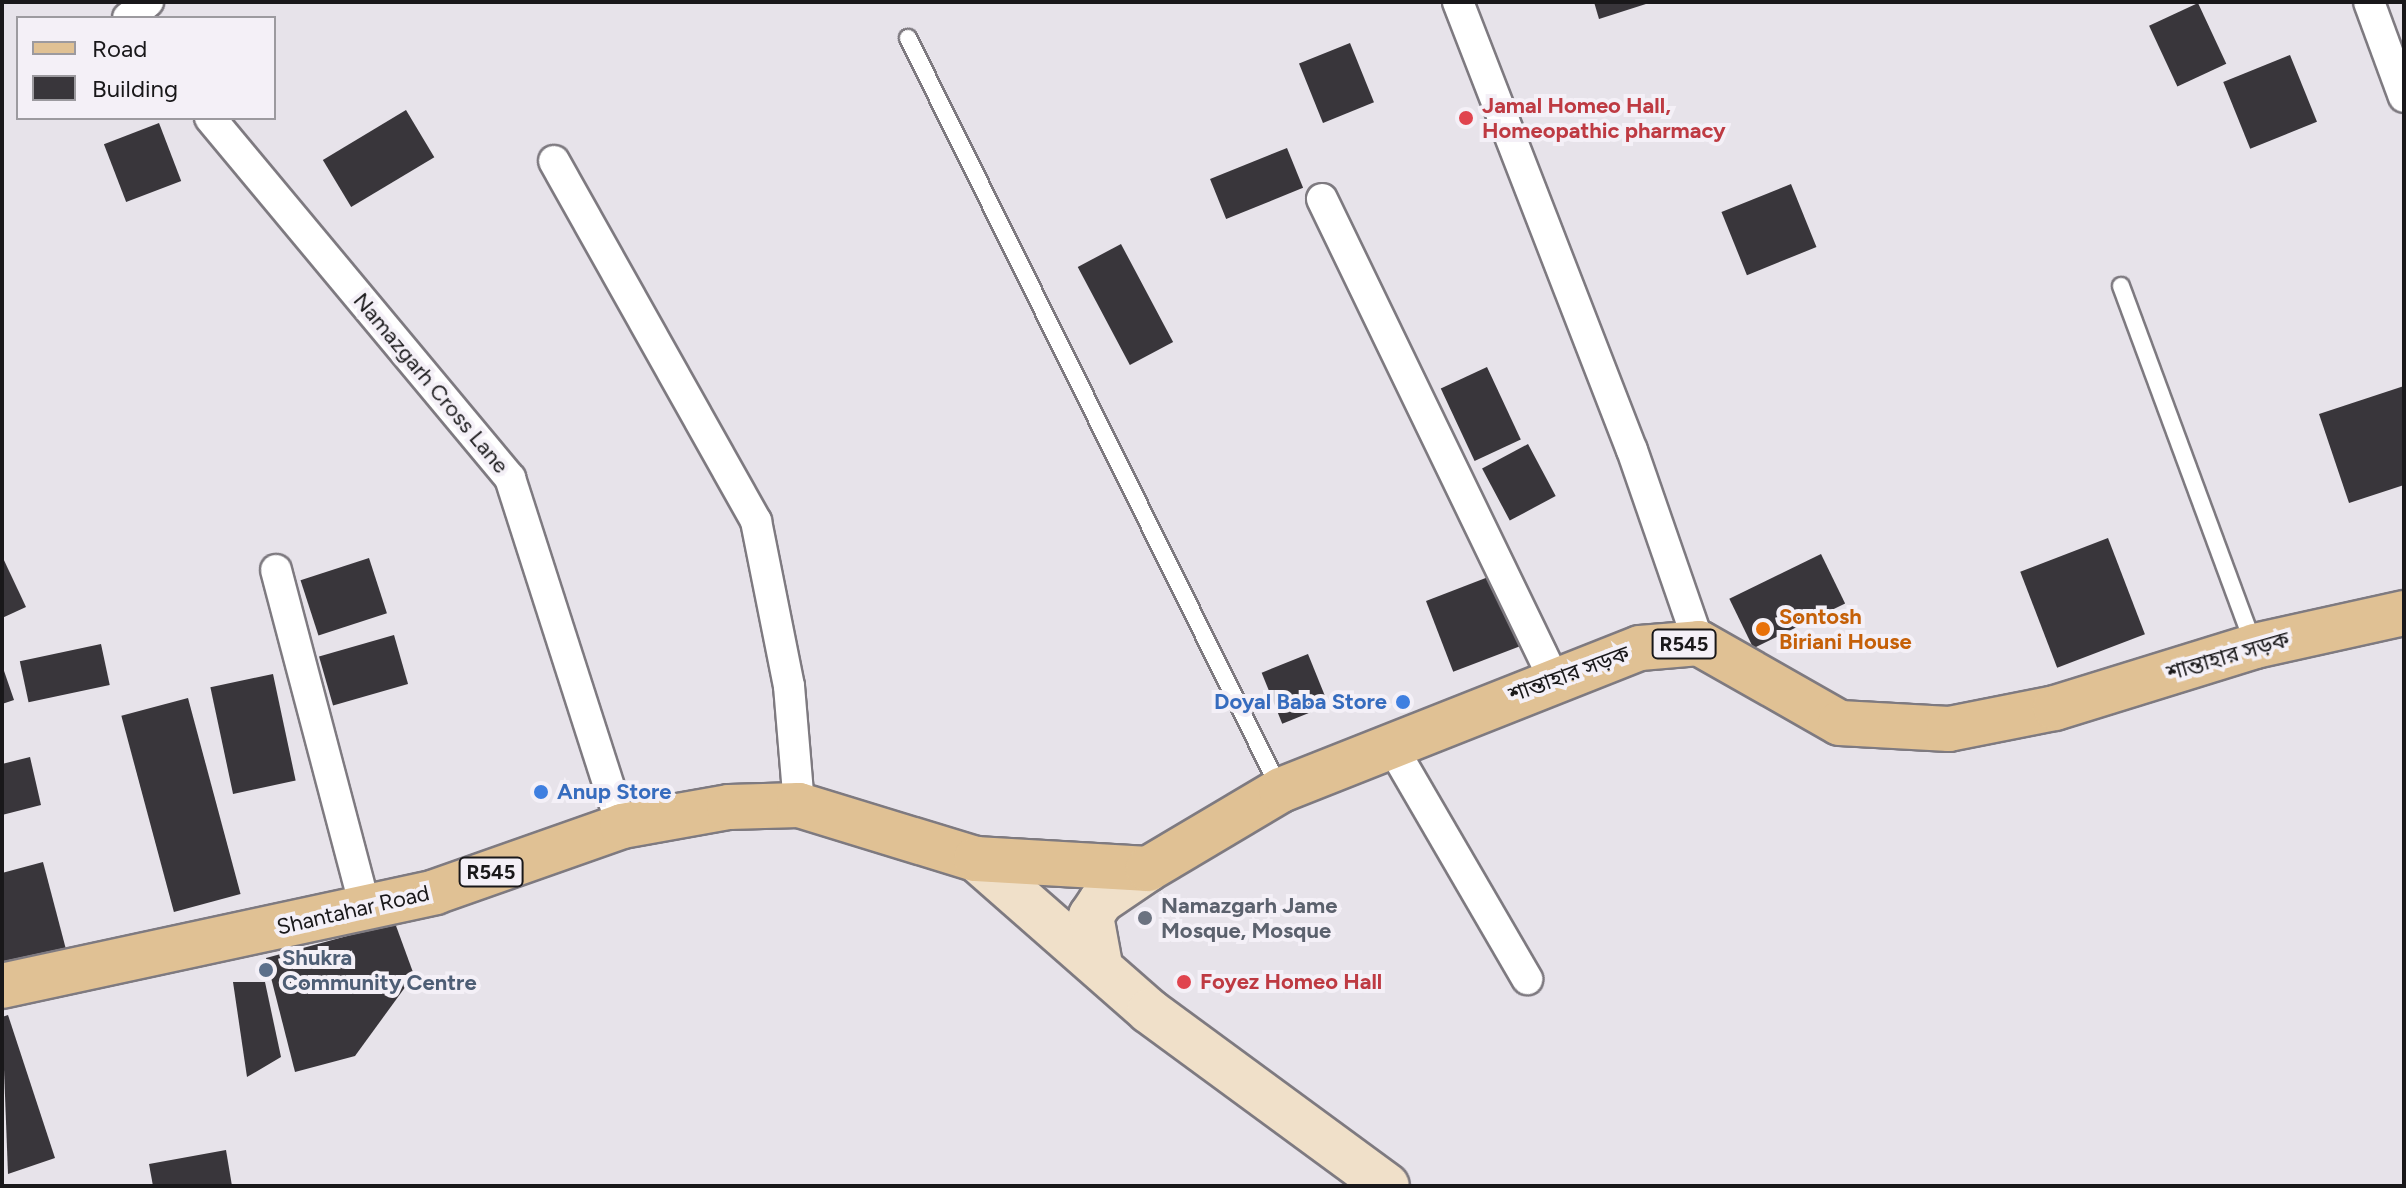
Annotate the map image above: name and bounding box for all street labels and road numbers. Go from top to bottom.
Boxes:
street label: Namazgarh Cross Lane [348,287,514,479]
street label: শান্তাহার সড়ক [2164,626,2292,686]
road number: R545 [1650,628,1718,660]
street label: শান্তাহার সড়ক [1505,640,1633,708]
road number: R545 [457,856,525,888]
street label: Shantahar Road [274,880,432,940]

